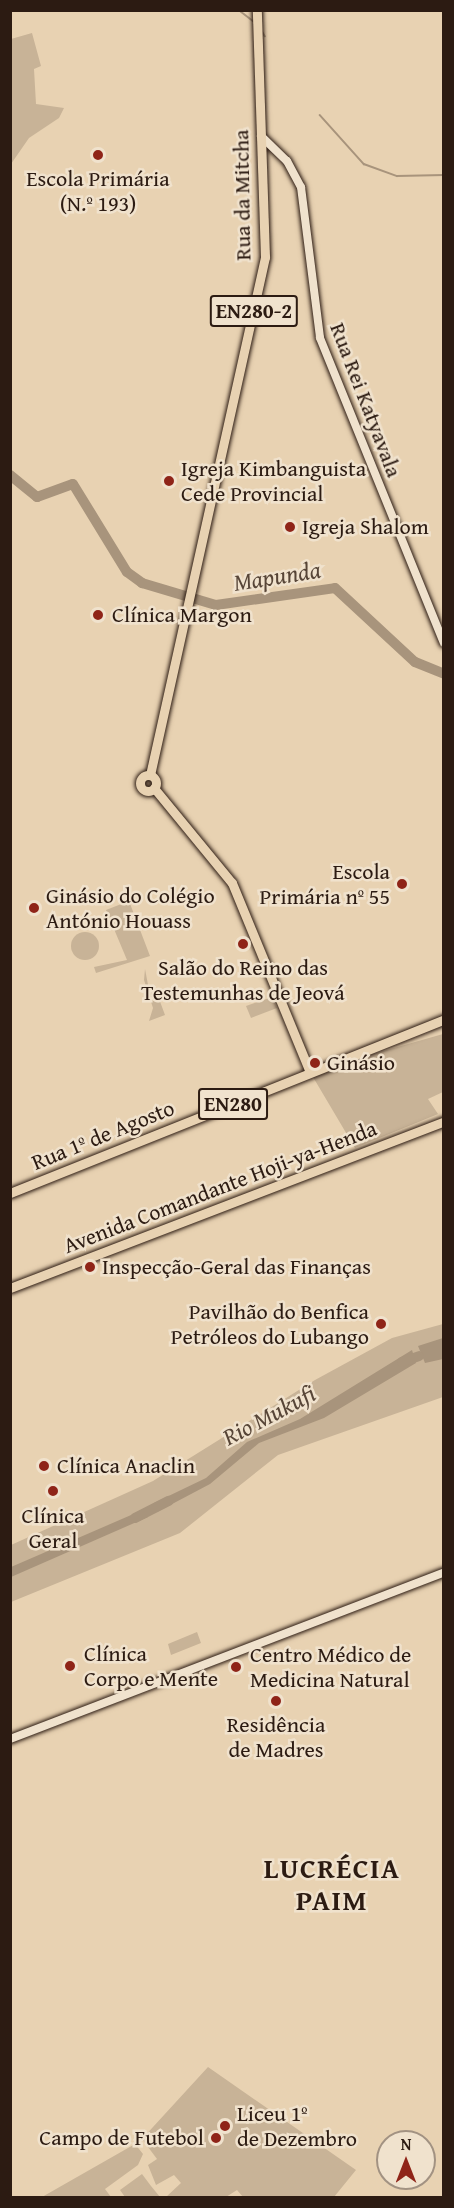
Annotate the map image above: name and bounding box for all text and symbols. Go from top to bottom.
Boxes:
street label: Rua da Mitcha [228,129,256,261]
marker: Escola Primária (N.º 193) [91,148,105,162]
place label: Escola Primária (N.º 193) [26,165,170,216]
road number: EN280-2 [209,293,299,329]
street label: Rua Rei Katyavala [324,319,408,481]
place label: Igreja Kimbanguista Cede Provincial [181,455,366,506]
marker: Igreja Kimbanguista Cede Provincial [162,474,176,488]
place label: Igreja Shalom [302,514,429,540]
marker: Igreja Shalom [283,520,297,534]
water label: Mapunda [231,555,323,597]
place label: Clínica Margon [112,602,252,628]
marker: Clínica Margon [89,606,107,624]
place label: Escola Primária nº 55 [259,858,390,909]
marker: Escola Primária nº 55 [395,877,409,891]
place label: Ginásio do Colégio António Houass [46,882,215,933]
marker: Ginásio do Colégio António Houass [27,901,41,915]
marker: Salão do Reino das Testemunhas de Jeová [236,937,250,951]
place label: Salão do Reino das Testemunhas de Jeová [141,954,345,1005]
place label: Ginásio [327,1050,395,1076]
marker: Ginásio [308,1056,322,1070]
road number: EN280 [197,1086,269,1122]
street label: Rua 1º de Agosto [28,1094,178,1176]
street label: Avenida Comandante Hoji-ya-Henda [60,1115,380,1259]
place label: Inspecção-Geral das Finanças [102,1254,371,1280]
marker: Inspecção-Geral das Finanças [83,1260,97,1274]
place label: Pavilhão do Benfica Petróleos do Lubango [171,1298,369,1350]
marker: Pavilhão do Benfica Petróleos do Lubango [374,1317,388,1331]
water label: Rio Mukufi [218,1379,320,1451]
place label: Clínica Anaclin [57,1453,195,1479]
marker: Clínica Anaclin [35,1457,53,1475]
marker: Clínica Geral [44,1482,62,1500]
place label: Clínica Geral [22,1502,84,1554]
place label: Clínica Corpo e Mente [84,1640,218,1692]
place label: Centro Médico de Medicina Natural [250,1641,411,1693]
marker: Clínica Corpo e Mente [61,1657,79,1675]
marker: Centro Médico de Medicina Natural [227,1658,245,1676]
marker: Residência de Madres [269,1694,283,1708]
place label: Residência de Madres [227,1711,325,1762]
district label: LUCRÉCIA PAIM [264,1851,400,1917]
place label: Liceu 1º de Dezembro [237,2100,357,2152]
marker: Liceu 1º de Dezembro [218,2119,232,2133]
place label: Campo de Futebol [39,2125,204,2151]
north arrow [376,2130,436,2190]
marker: Campo de Futebol [209,2131,223,2145]
text: N [401,2132,411,2156]

